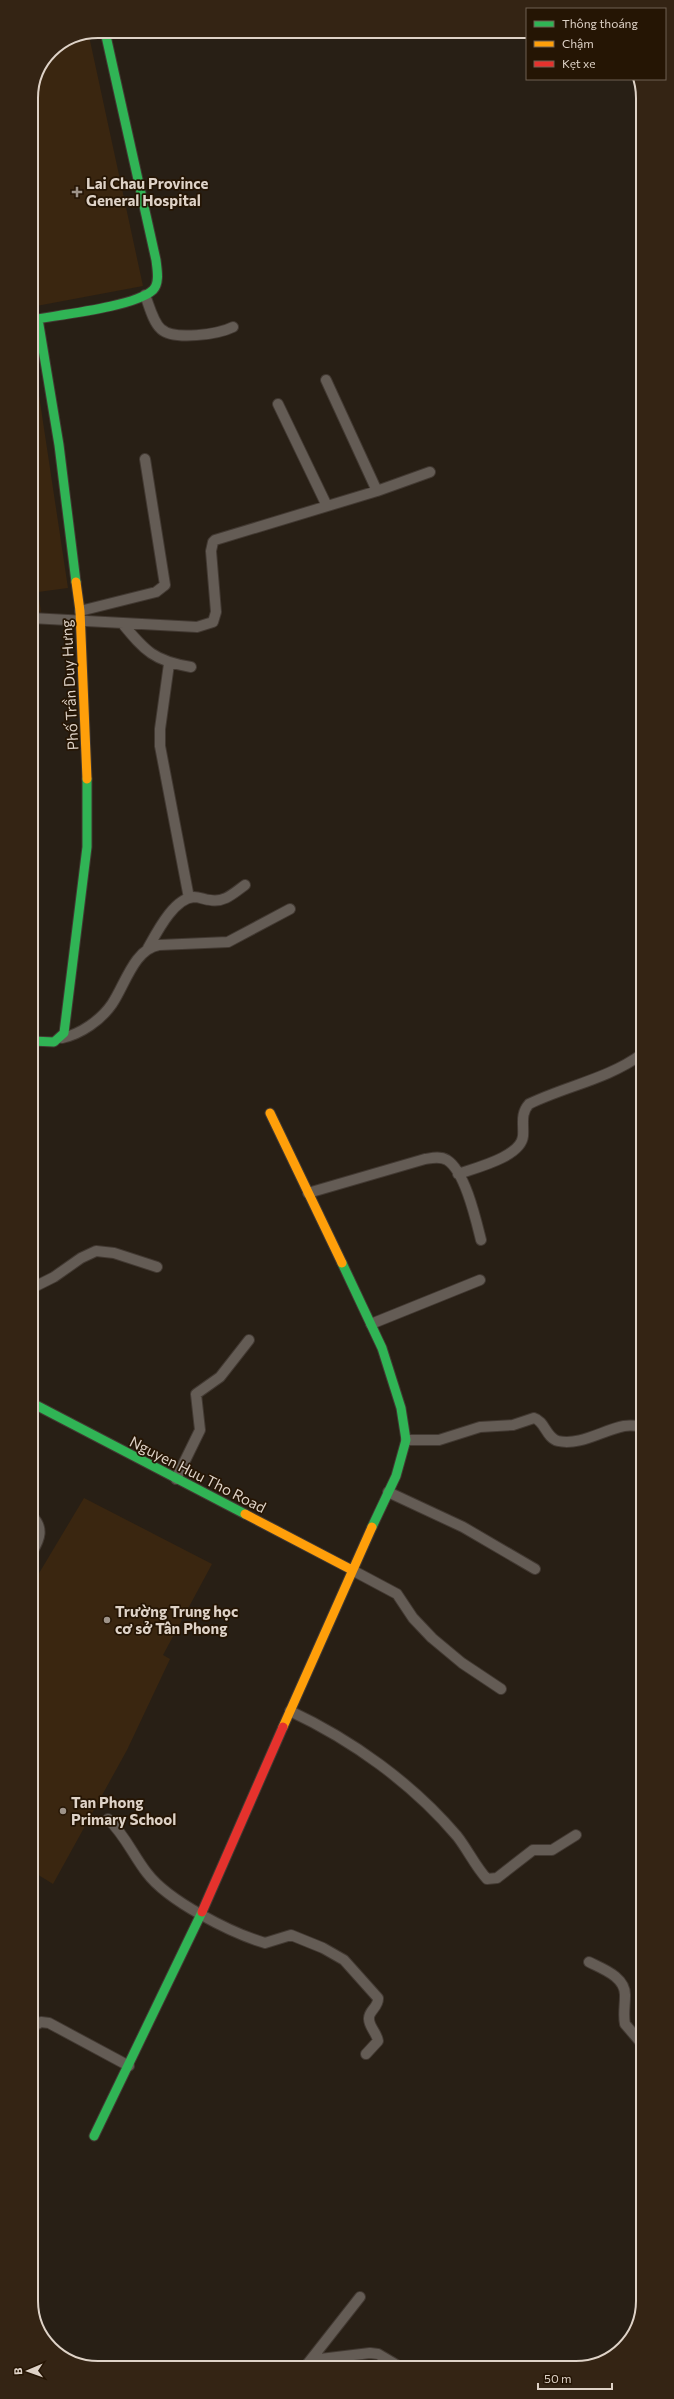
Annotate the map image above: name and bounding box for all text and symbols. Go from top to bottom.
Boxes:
legend [526,8,666,80]
text: Thông thoáng [562,16,638,30]
text: Chậm [562,36,594,50]
text: Kẹt xe [562,56,596,70]
place label: Lai Chau Province General Hospital [86,174,209,209]
marker: Lai Chau Province General Hospital [71,186,83,198]
street label: Phố Trần Duy Hưng [57,619,81,751]
street label: Nguyen Huu Tho Road [127,1432,269,1516]
place label: Trường Trung học cơ sở Tân Phong [115,1602,238,1637]
marker: Trường Trung học cơ sở Tân Phong [102,1615,112,1625]
place label: Tan Phong Primary School [71,1793,176,1828]
marker: Tan Phong Primary School [58,1806,68,1816]
north arrow [8,2351,48,2391]
scale bar [538,2365,612,2391]
text: B [11,2367,24,2375]
text: 50 m [544,2371,572,2385]

